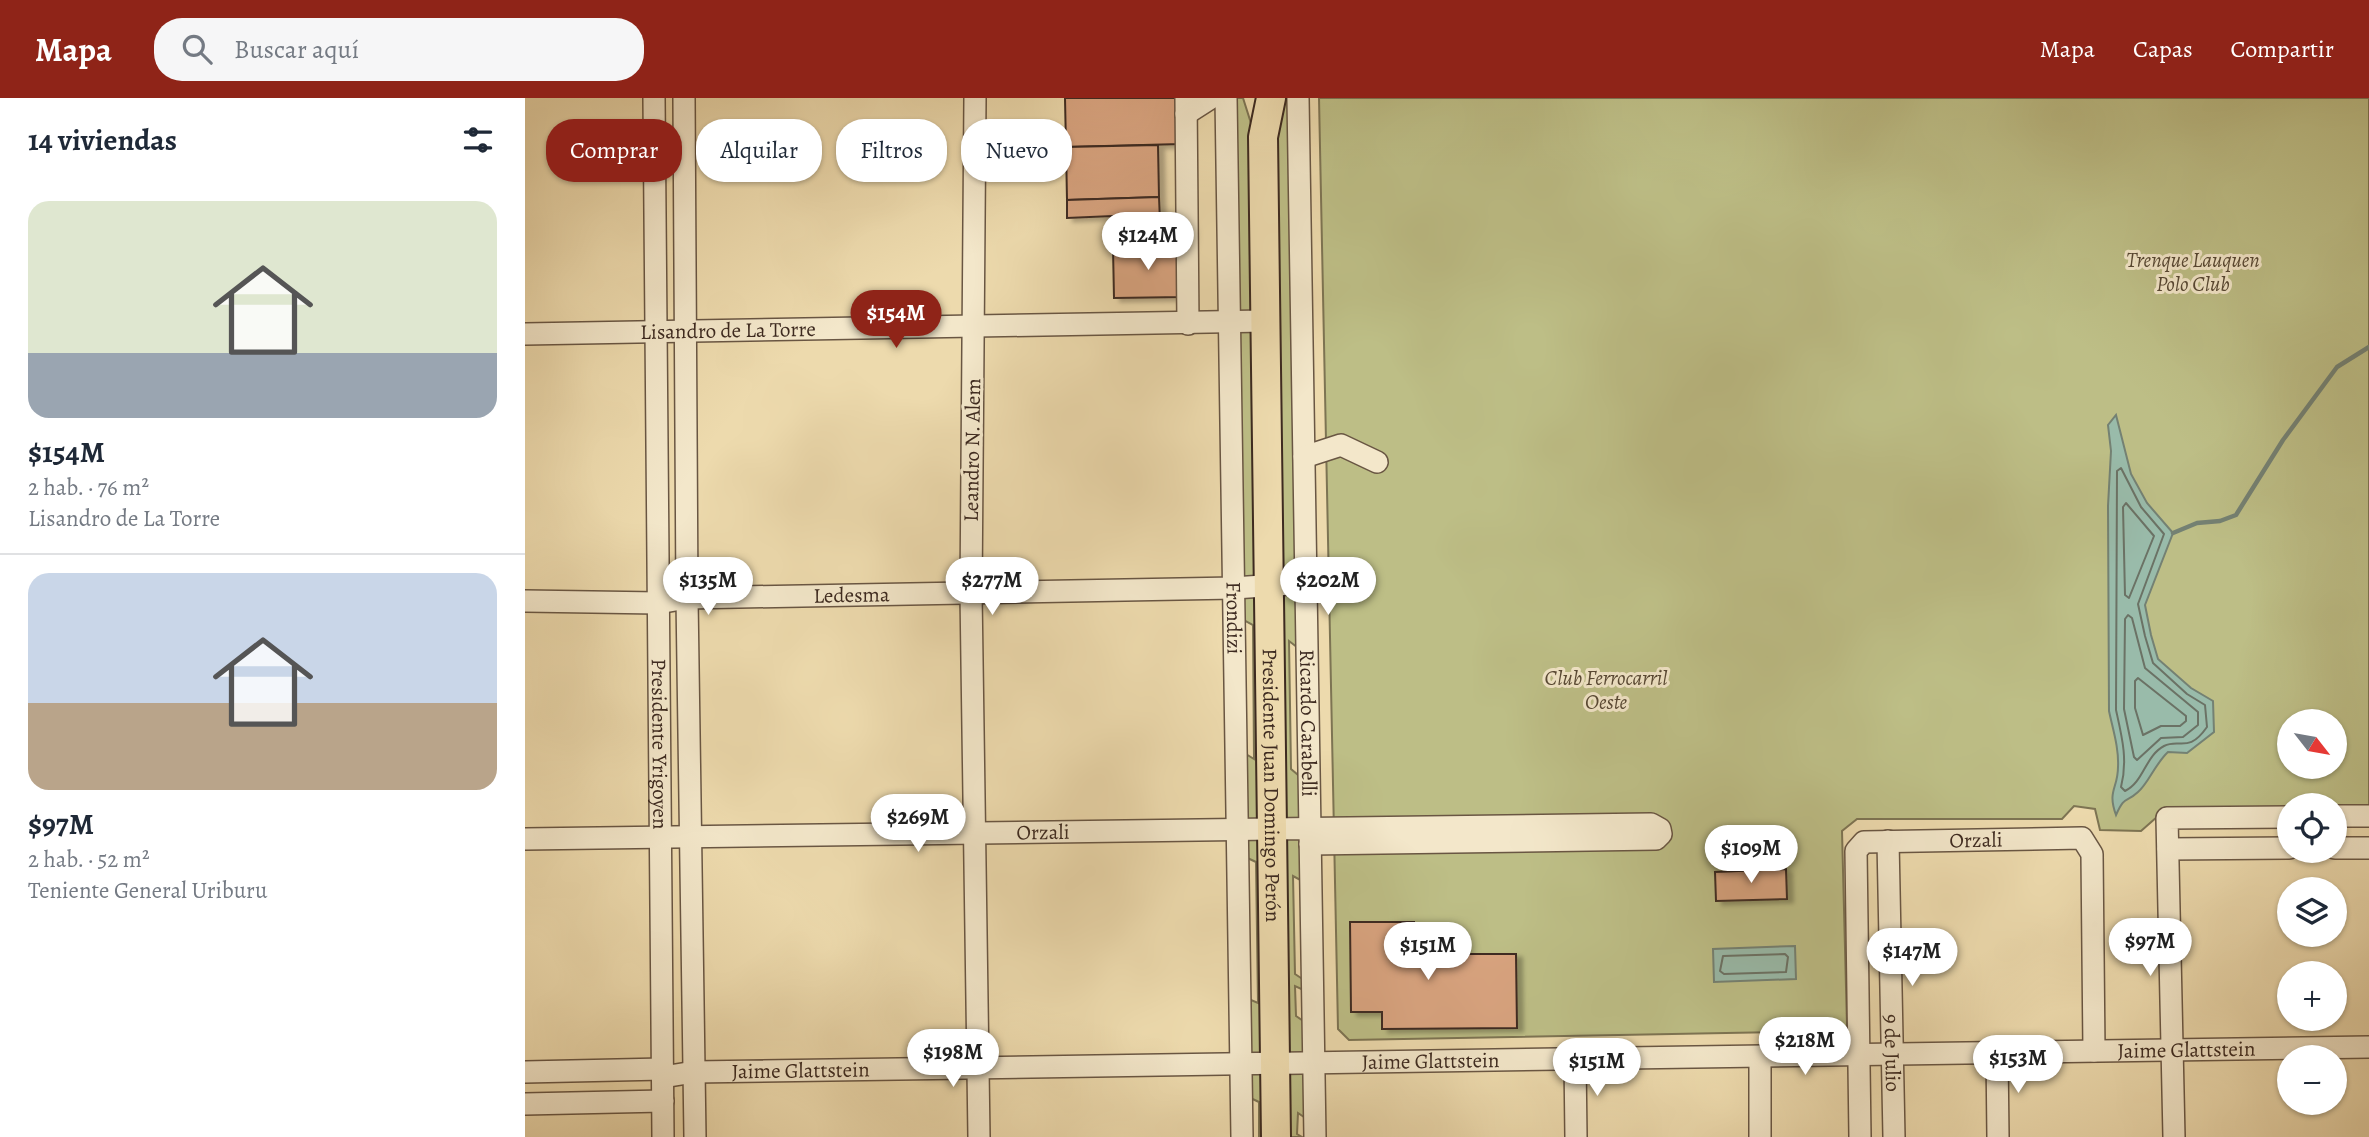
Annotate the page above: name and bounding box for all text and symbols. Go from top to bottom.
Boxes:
search box [154,18,644,81]
text: Mapa [35,27,112,72]
icon: search [178,30,216,68]
text: Buscar aquí [234,32,359,67]
text: Mapa [2040,33,2095,65]
text: Capas [2133,33,2193,65]
text: Compartir [2231,33,2334,65]
chip: Comprar [546,119,682,182]
chip: Alquilar [696,119,822,182]
chip: Filtros [836,119,947,182]
chip: Nuevo [961,119,1072,182]
text: 14 viviendas [28,120,177,160]
icon: filters [459,121,497,159]
pin: $124M [1099,212,1197,272]
text: $124M [1118,219,1178,250]
park label: Trenque Lauquen Polo Club [2126,246,2260,298]
icon: home [200,247,326,373]
pin: $154M [847,290,945,350]
text: $154M [867,297,925,328]
street label: Lisandro de La Torre [640,315,816,346]
street label: Leandro N. Alem [957,378,987,522]
text: $154M [28,432,105,472]
text: 2 hab. · 76 m² [28,472,149,503]
text: Lisandro de La Torre [28,503,220,534]
pin: $135M [659,558,757,617]
pin: $277M [943,558,1041,617]
pin: $202M [1279,558,1377,617]
text: $135M [679,564,737,595]
text: $277M [962,564,1022,595]
text: $202M [1296,564,1360,595]
street label: Ledesma [813,580,890,610]
street label: Frondizi [1219,581,1249,655]
icon: home [200,619,326,745]
street label: Presidente Juan Domingo Perón [1256,648,1287,922]
street label: Ricardo Carabelli [1293,649,1323,797]
street label: Presidente Yrigoyen [645,658,674,830]
park label: Club Ferrocarril Oeste [1545,664,1668,716]
north arrow [2277,709,2347,779]
map controls [2277,709,2347,1115]
button: locate [2277,793,2347,863]
pin: $269M [869,794,967,854]
text: $269M [887,801,949,832]
text: $97M [28,804,94,844]
street label: Orzali [1016,818,1070,846]
street label: Orzali [1949,825,2003,854]
pin: $109M [1702,826,1800,885]
text: $109M [1721,832,1781,863]
text: 2 hab. · 52 m² [28,844,150,875]
text: Teniente General Uriburu [28,875,267,906]
button: layers [2277,877,2347,947]
pin: $97M [2109,918,2191,978]
pin: $151M [1379,922,1477,982]
text: $97M [2125,925,2175,956]
pin: $147M [1863,928,1961,988]
text: $151M [1400,929,1456,960]
text: $147M [1883,935,1941,966]
button: + [2277,961,2347,1031]
street label: 9 de Julio [1878,1014,1907,1092]
pin: $218M [1756,1018,1854,1077]
text: $218M [1775,1024,1835,1055]
pin: $198M [904,1030,1002,1089]
pin: $153M [1969,1035,2067,1095]
street label: Jaime Glattstein [2117,1035,2256,1065]
text: $198M [923,1036,983,1067]
pin: $151M [1548,1038,1646,1098]
text: $153M [1989,1042,2047,1073]
text: $151M [1569,1045,1625,1076]
button: − [2277,1045,2347,1115]
street label: Jaime Glattstein [1361,1046,1500,1076]
street label: Jaime Glattstein [731,1055,870,1085]

